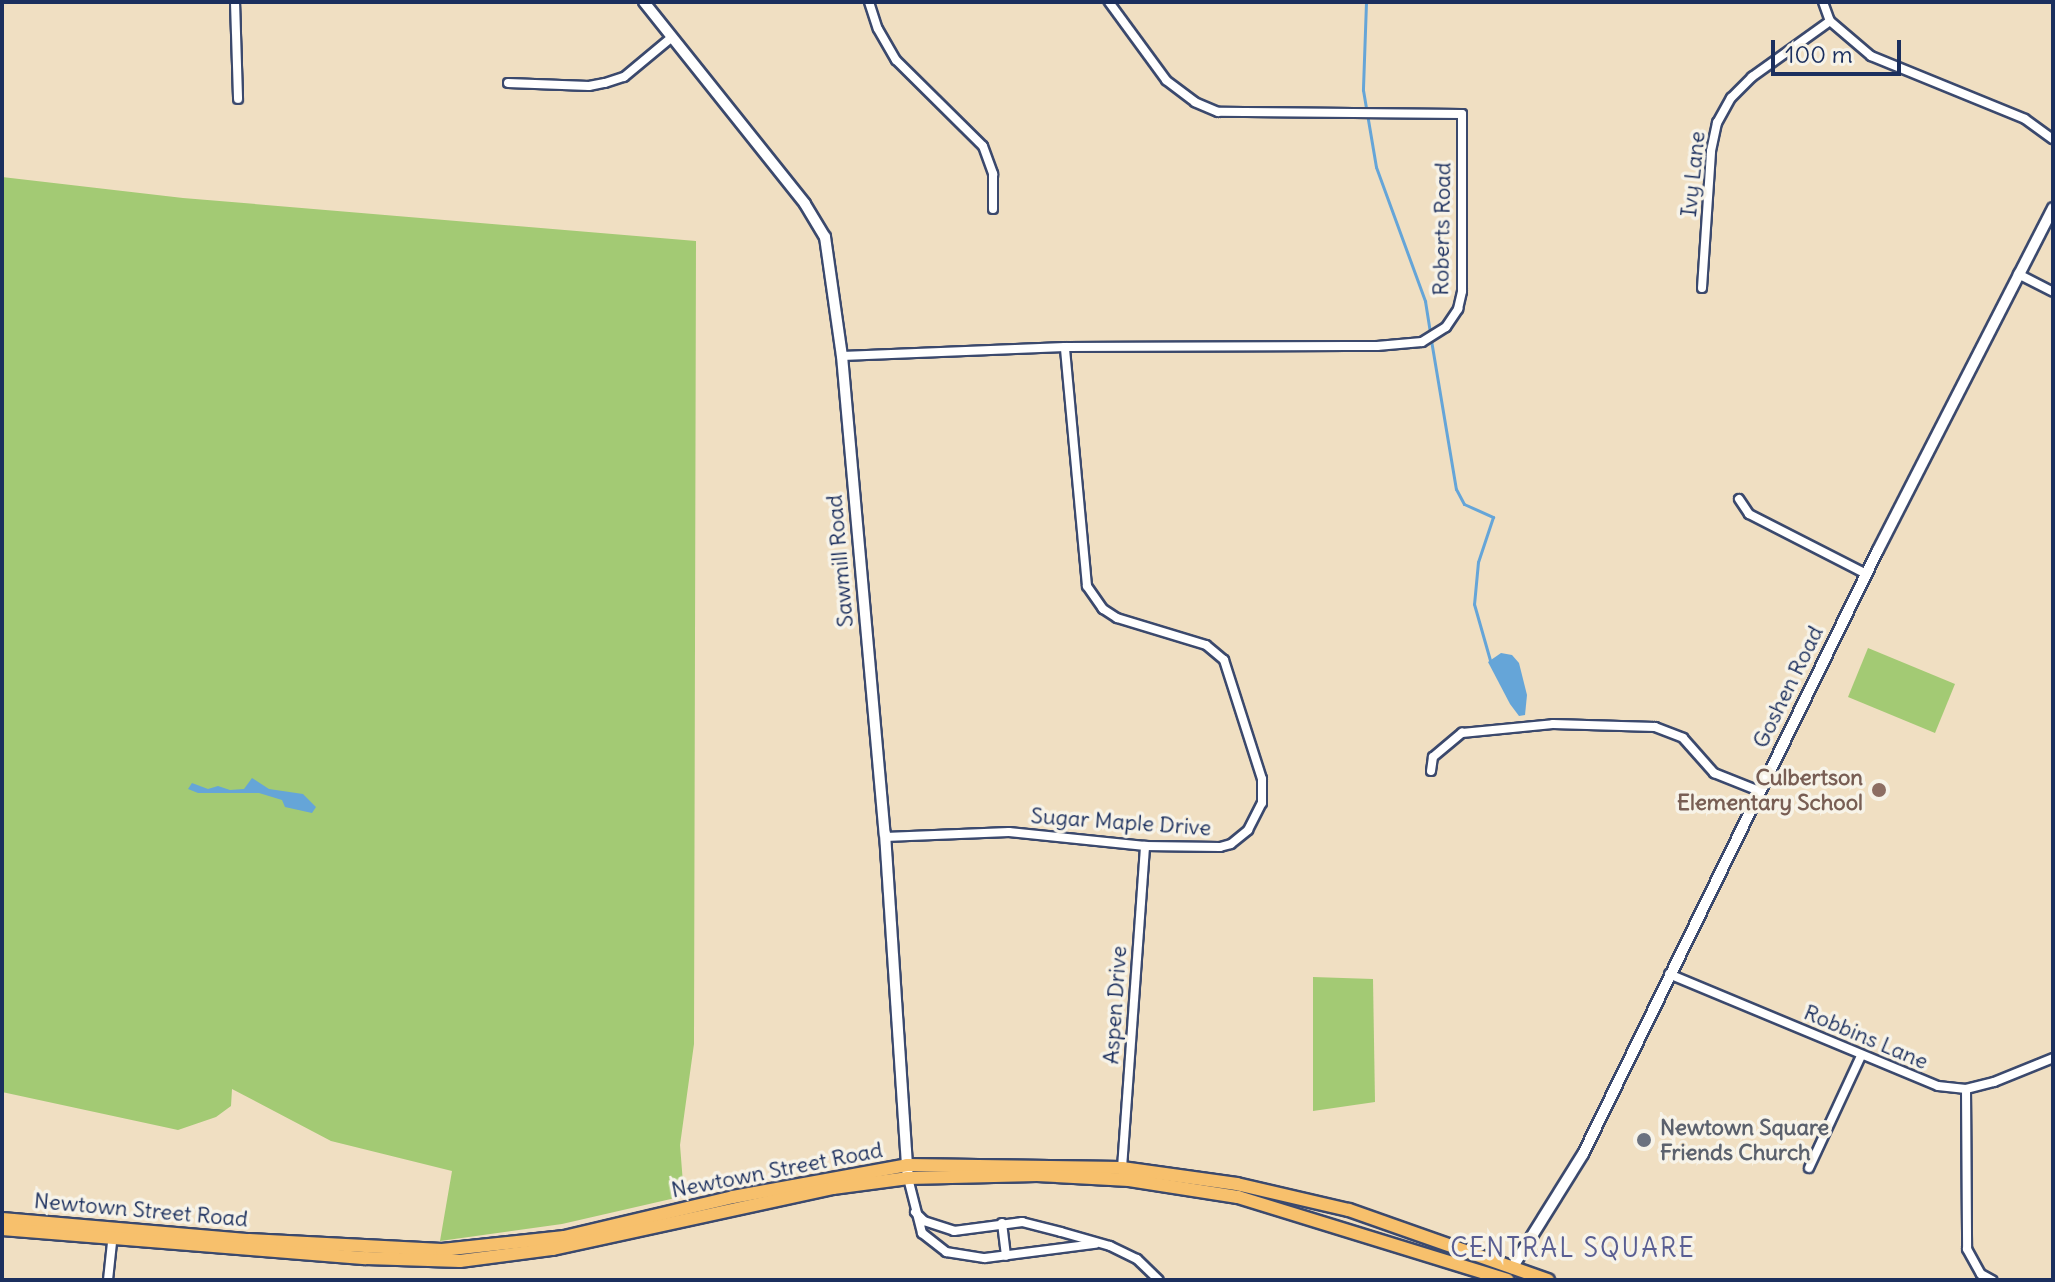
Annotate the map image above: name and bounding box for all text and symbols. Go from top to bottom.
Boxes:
scale bar [1775,24,1905,74]
text: 100 m [1785,39,1853,69]
street label: Ivy Lane [1675,130,1711,218]
street label: Roberts Road [1428,162,1456,296]
street label: Sawmill Road [821,494,859,628]
street label: Goshen Road [1747,622,1829,752]
place label: Culbertson Elementary School [1677,764,1863,816]
marker: Culbertson Elementary School [1870,781,1888,799]
street label: Sugar Maple Drive [1030,803,1212,841]
street label: Aspen Drive [1098,945,1132,1065]
street label: Robbins Lane [1800,999,1932,1075]
place label: Newtown Square Friends Church [1660,1114,1829,1166]
marker: Newtown Square Friends Church [1635,1131,1653,1149]
street label: Newtown Street Road [669,1137,885,1203]
street label: Newtown Street Road [33,1187,249,1233]
district label: CENTRAL SQUARE [1450,1232,1696,1264]

